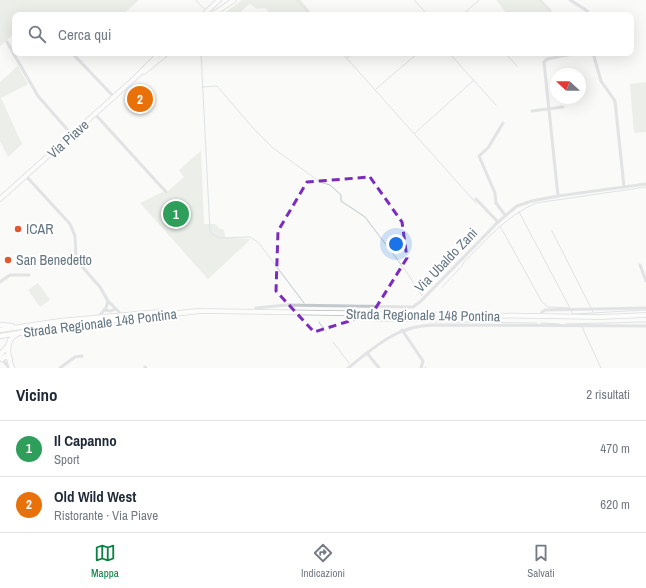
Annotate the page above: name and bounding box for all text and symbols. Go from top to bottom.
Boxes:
search box [12,12,634,56]
icon: search [26,23,48,45]
text: Cerca qui [58,24,111,45]
north arrow [550,68,586,104]
pin: 2 [127,84,153,114]
street label: Via Piave [44,116,92,162]
pin: 1 [163,199,189,229]
place label: ICAR [26,220,53,238]
marker: ICAR [13,224,23,234]
street label: Via Ubaldo Zani [411,224,481,296]
your location [386,234,406,254]
place label: San Benedetto [16,251,92,269]
marker: San Benedetto [3,255,13,265]
street label: Strada Regionale 148 Pontina [22,305,178,341]
street label: Strada Regionale 148 Pontina [346,305,501,325]
text: Vicino [16,383,58,406]
text: 2 risultati [586,386,630,403]
text: Il Capanno [54,430,117,451]
text: 1 [26,440,32,457]
text: 470 m [600,440,630,457]
text: Sport [54,451,79,468]
text: Old Wild West [54,486,136,507]
text: 2 [26,496,32,513]
text: 620 m [600,496,630,513]
text: Ristorante · Via Piave [54,507,158,524]
tab: Mappa [91,542,119,580]
tab: Indicazioni [301,542,345,580]
tab: Salvati [527,542,555,580]

